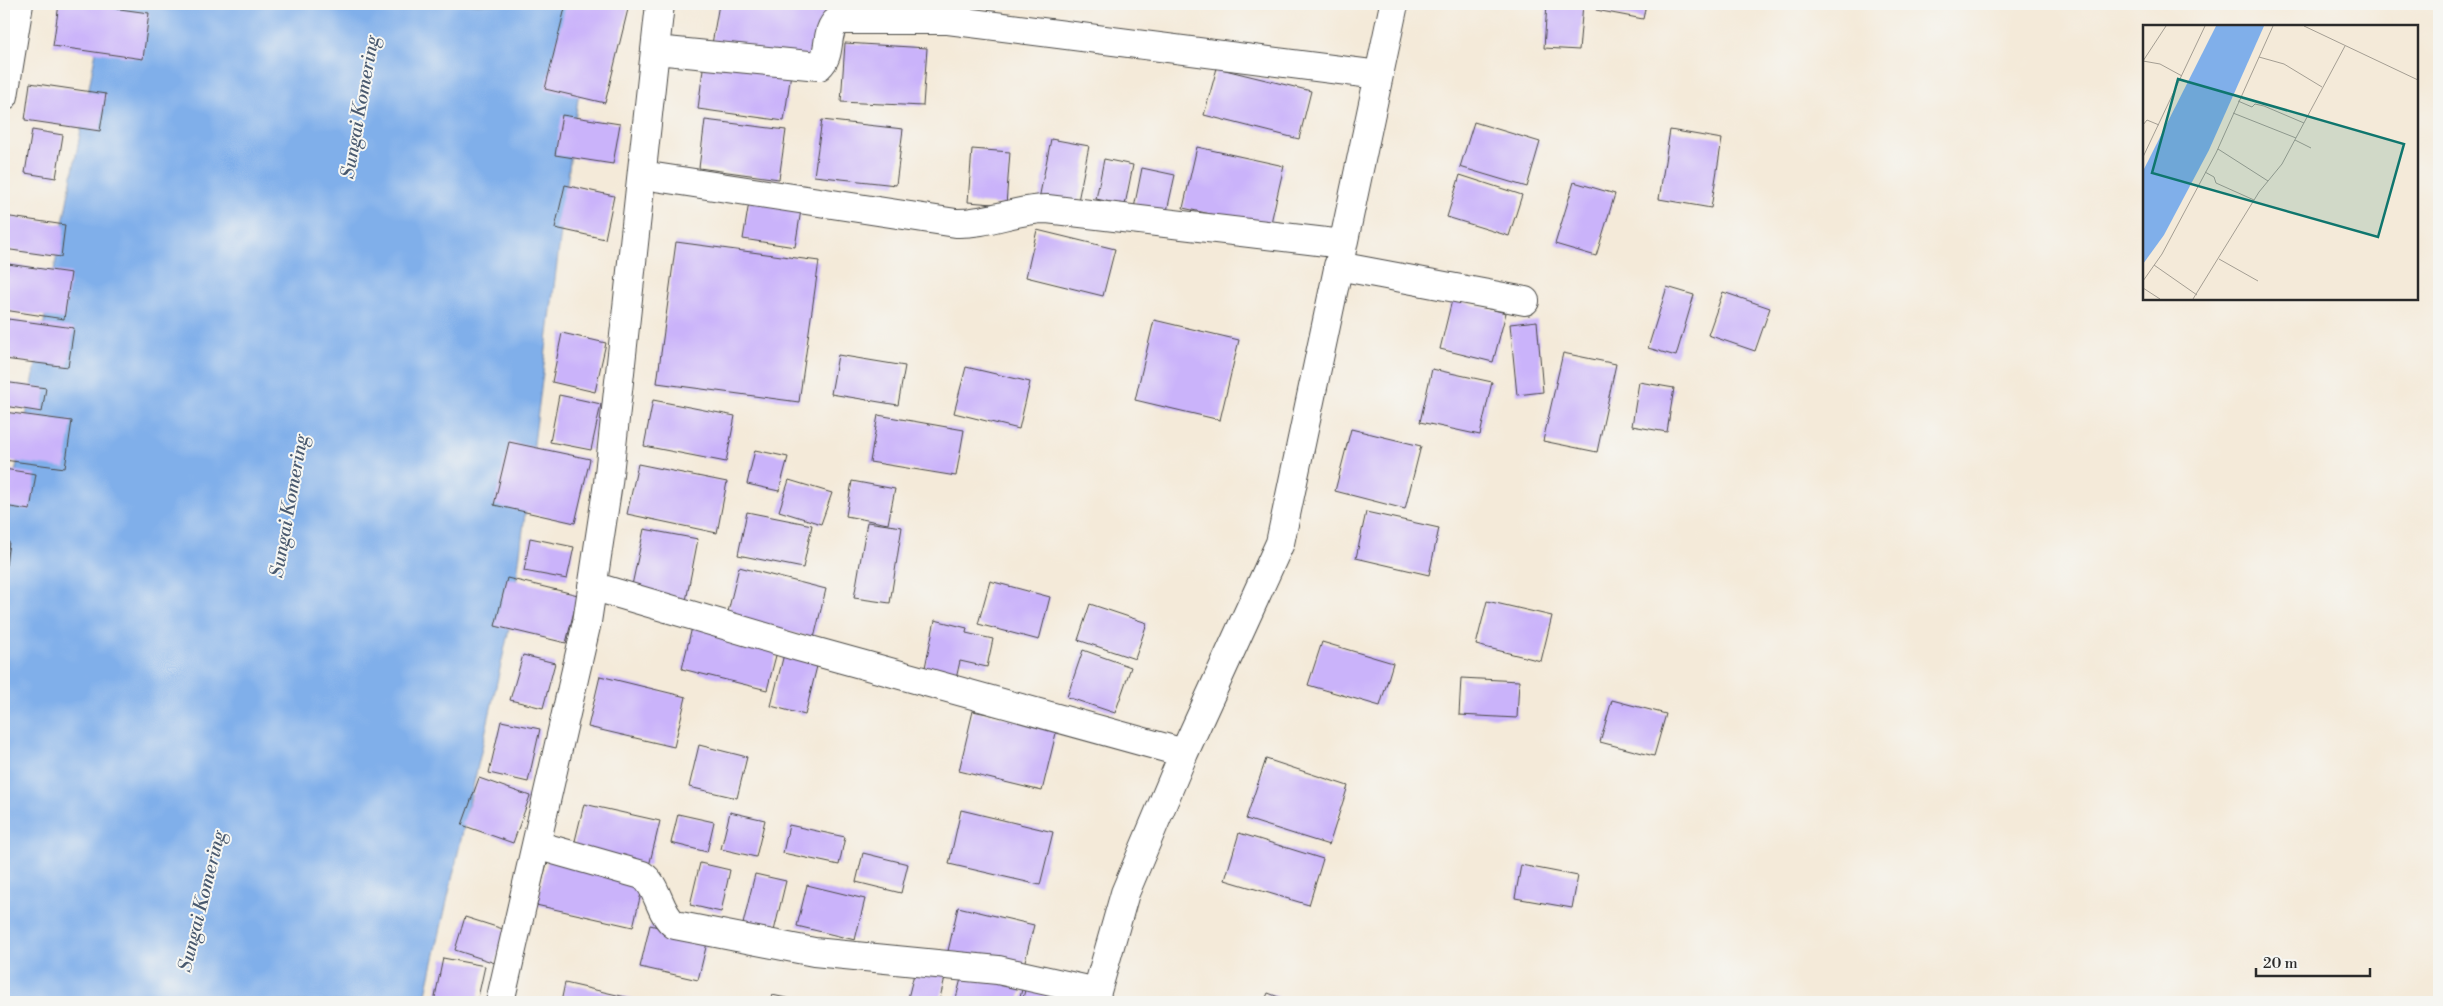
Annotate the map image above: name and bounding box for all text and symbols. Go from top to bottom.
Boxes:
inset map [2143,25,2418,300]
water label: Sungai Komering [336,33,385,181]
water label: Sungai Komering [265,432,314,580]
water label: Sungai Komering [173,827,231,974]
scale bar [2256,946,2369,978]
text: 20 m [2263,954,2298,973]

